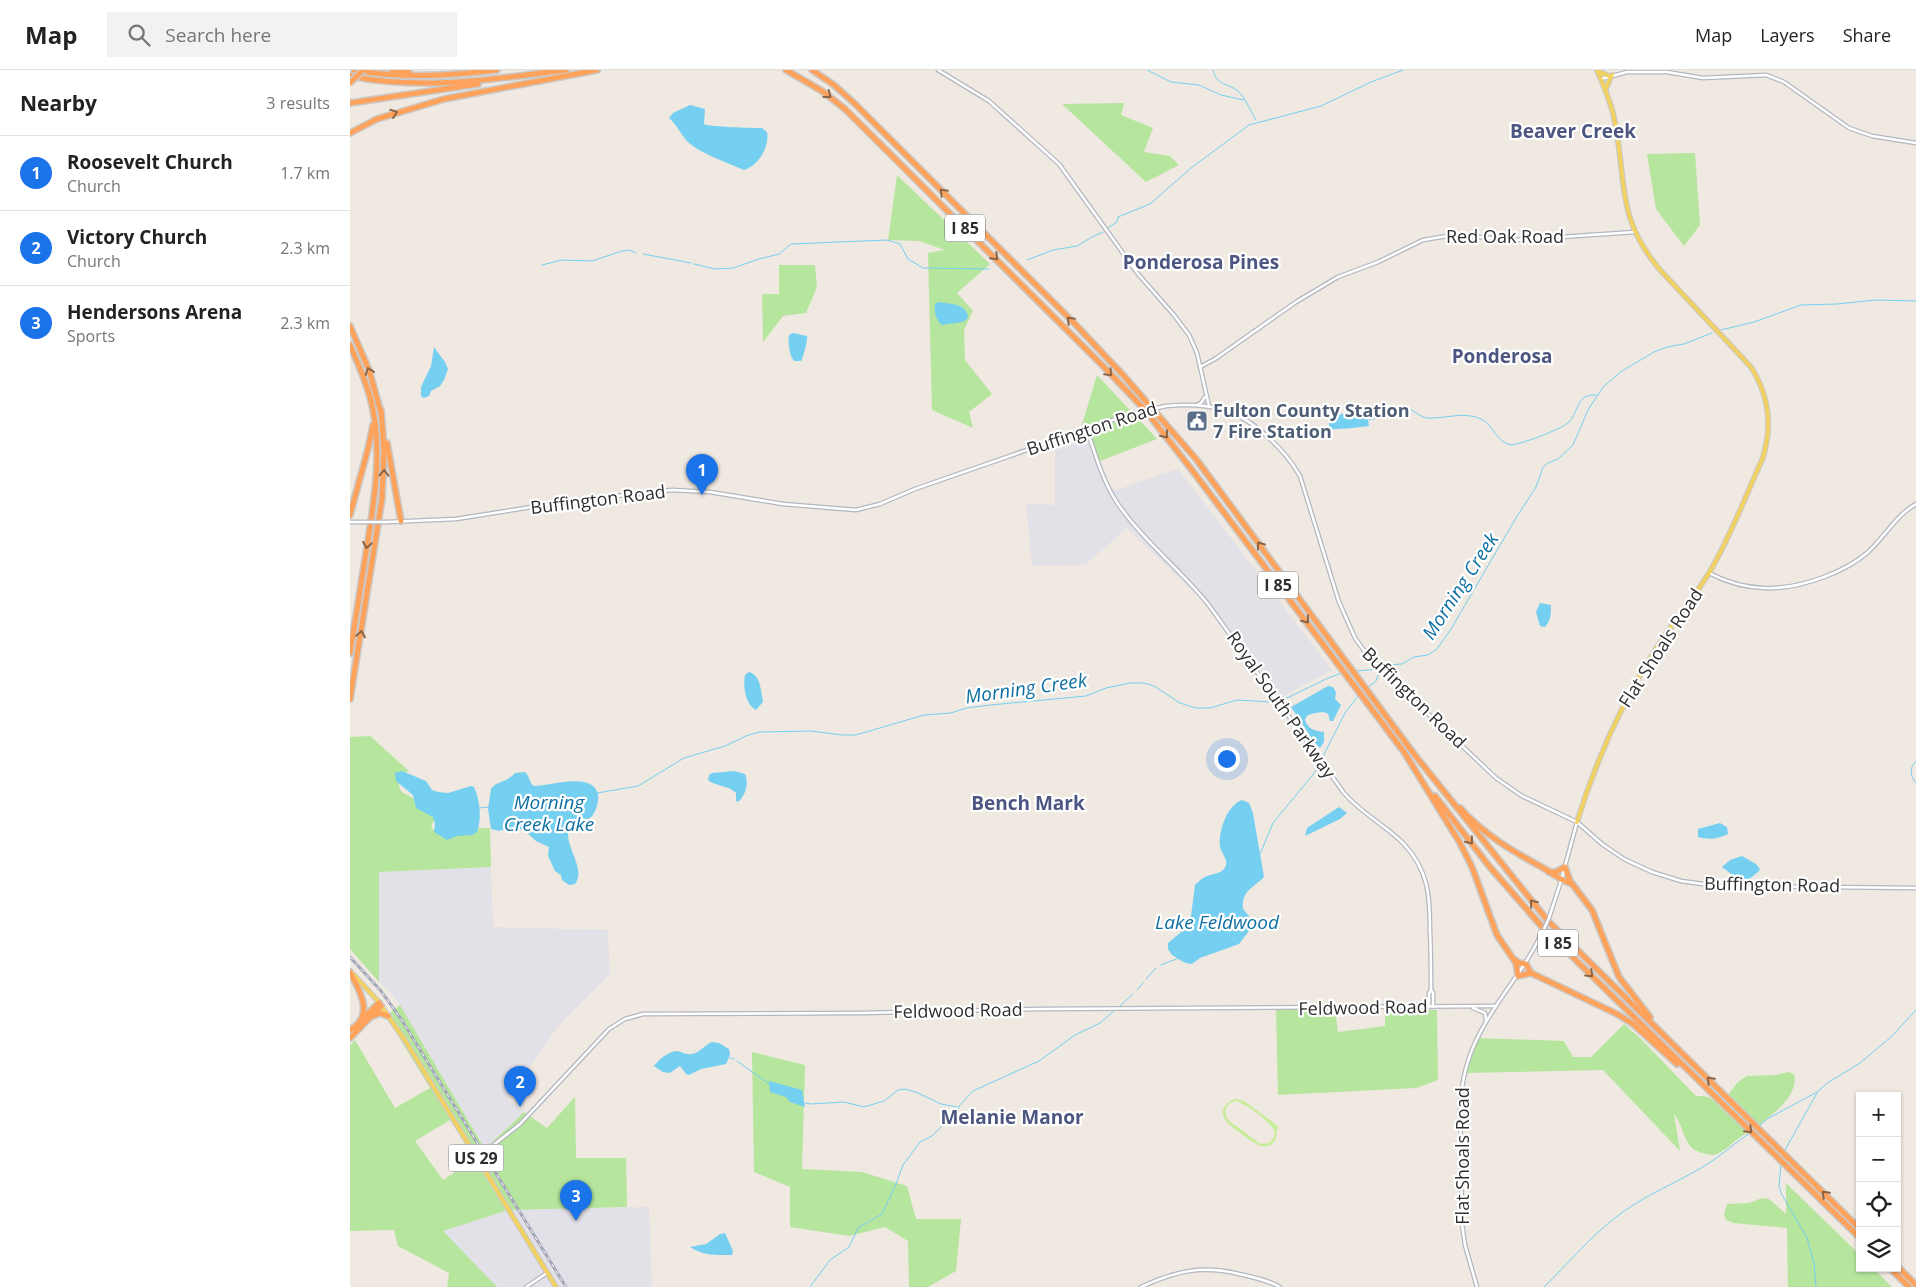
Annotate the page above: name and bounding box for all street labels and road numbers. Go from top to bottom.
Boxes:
road number: I 85 [945,214,985,242]
street label: Red Oak Road [1446,224,1564,248]
street label: Buffington Road [1023,396,1160,460]
street label: Buffington Road [529,479,667,519]
road number: I 85 [1258,572,1298,598]
street label: Flat Shoals Road [1613,583,1708,712]
street label: Royal South Parkway [1222,626,1342,784]
street label: Buffington Road [1357,641,1472,753]
street label: Buffington Road [1704,871,1840,897]
road number: I 85 [1538,930,1578,956]
street label: Feldwood Road [1298,994,1428,1020]
street label: Feldwood Road [893,997,1023,1023]
street label: Flat Shoals Road [1450,1087,1474,1225]
road number: US 29 [448,1144,504,1172]

